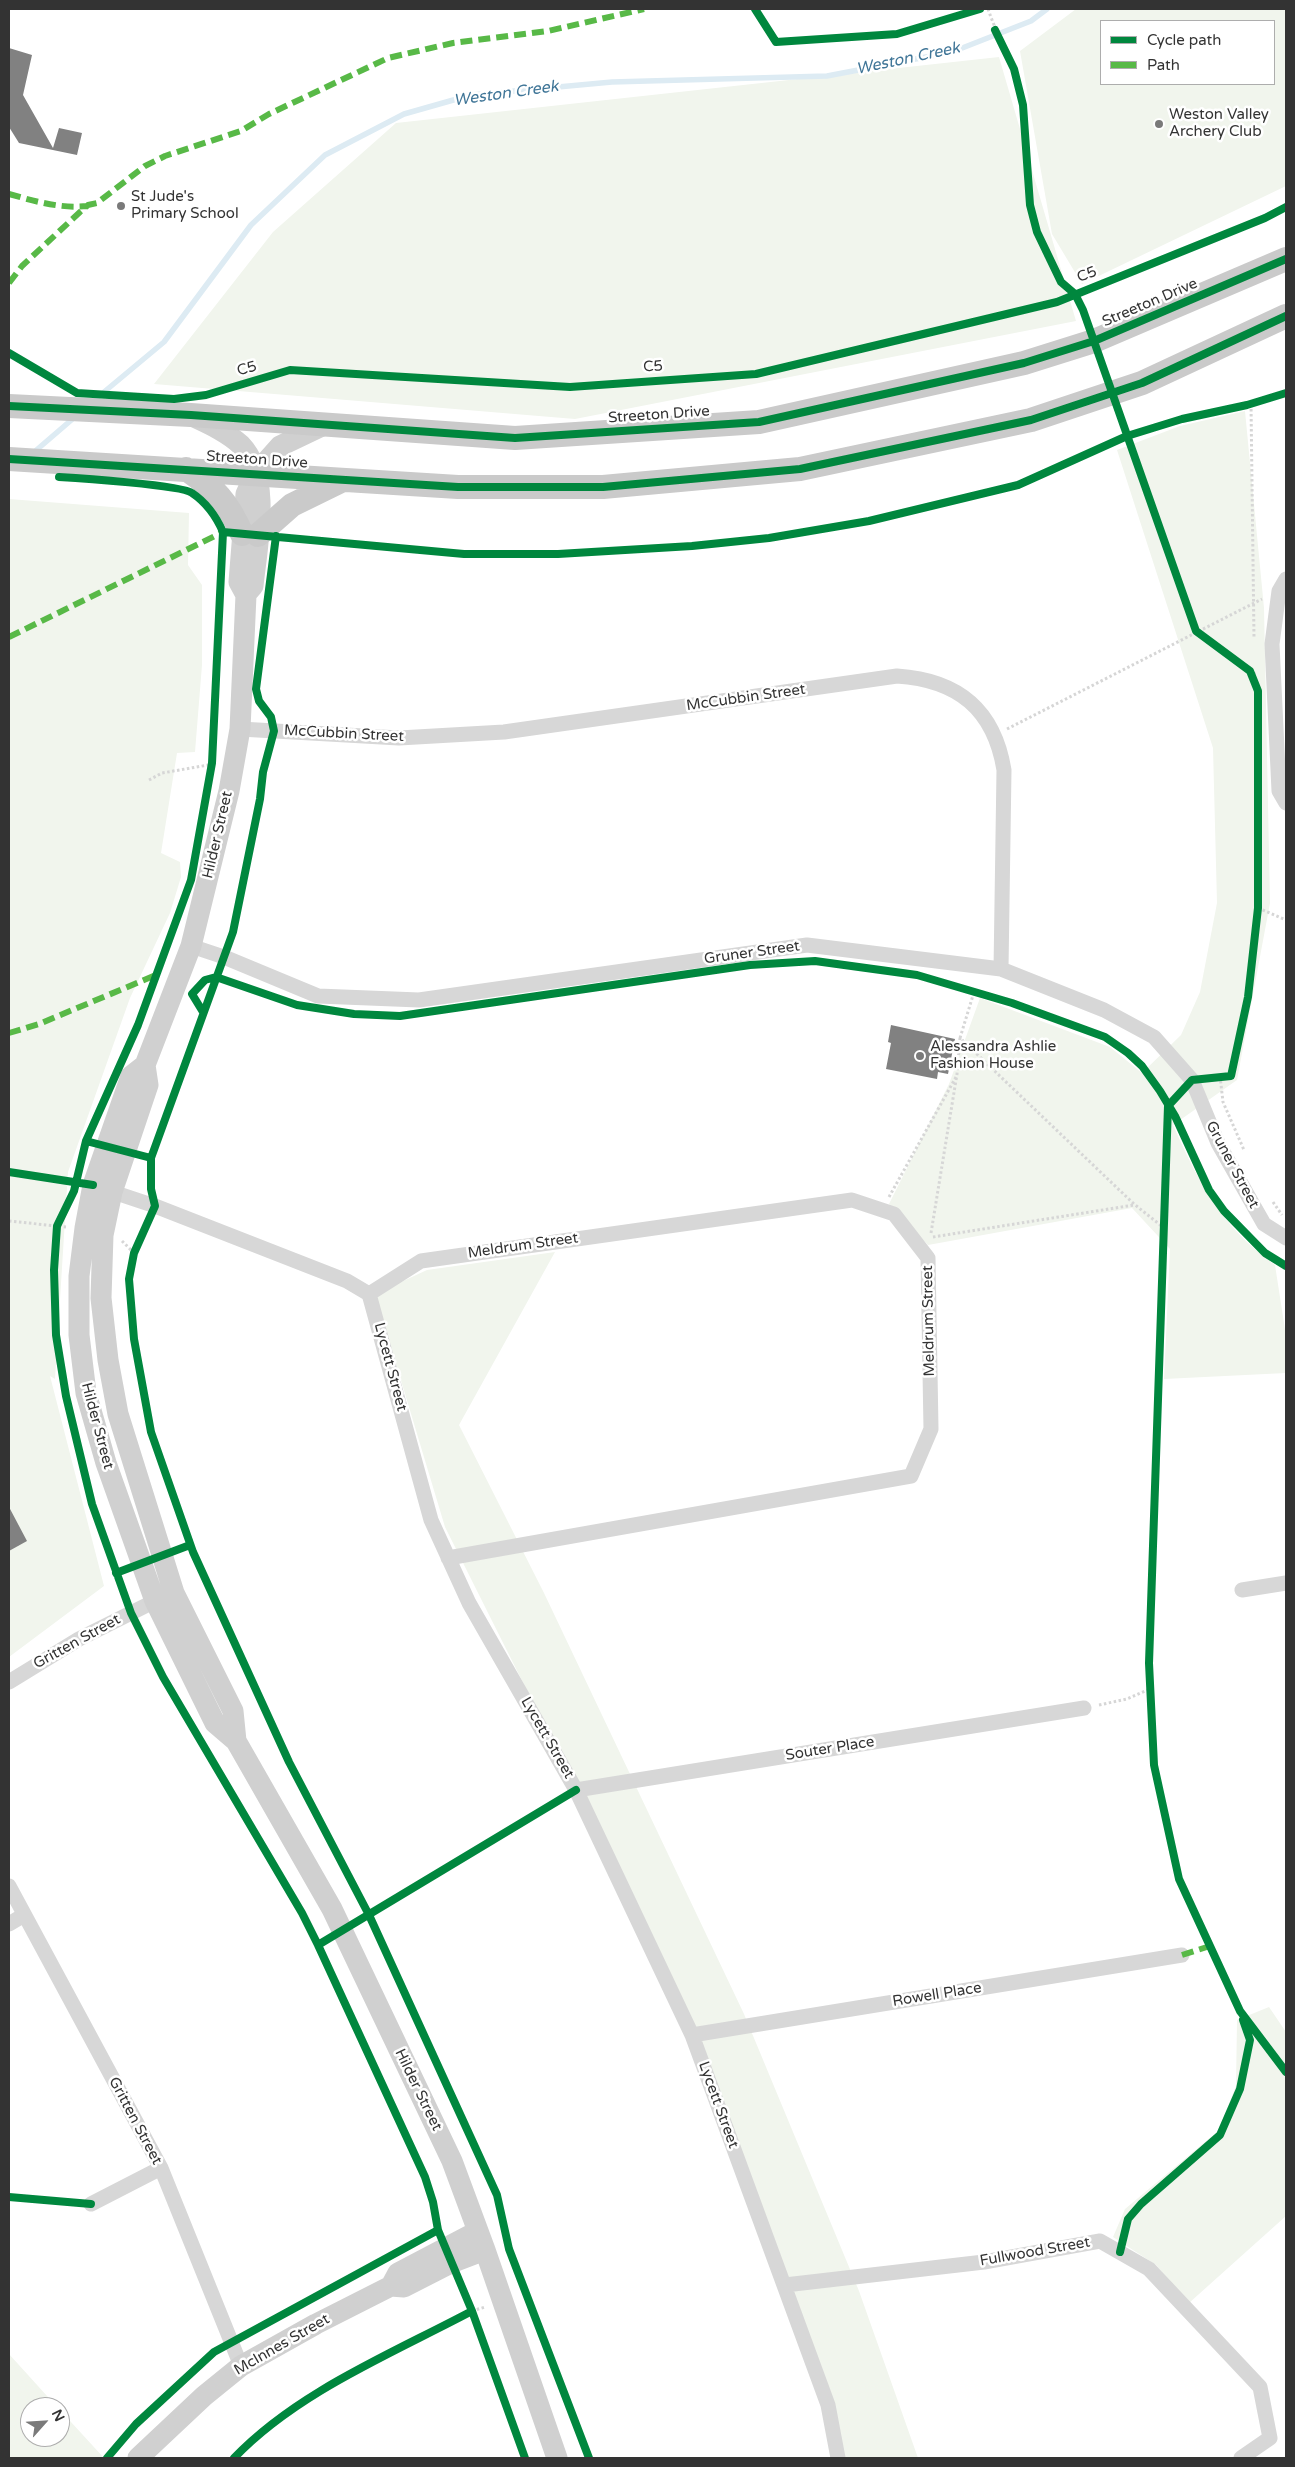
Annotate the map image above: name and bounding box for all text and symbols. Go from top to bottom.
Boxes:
legend [1100,20,1275,85]
text: Cycle path [1147,31,1221,49]
water label: Weston Creek [854,39,962,79]
text: Path [1147,56,1180,74]
water label: Weston Creek [452,77,560,111]
place label: Weston Valley Archery Club [1169,106,1269,141]
marker: Weston Valley Archery Club [1153,118,1165,130]
place label: St Jude's Primary School [131,188,239,223]
marker: St Jude's Primary School [115,200,127,212]
street label: C5 [1074,263,1100,287]
street label: Streeton Drive [1100,275,1200,331]
street label: C5 [642,357,664,377]
street label: C5 [235,358,259,380]
street label: Streeton Drive [608,402,710,428]
street label: Streeton Drive [206,447,308,473]
street label: McCubbin Street [685,681,807,715]
street label: McCubbin Street [284,722,404,746]
street label: Hilder Street [199,790,237,880]
street label: Gruner Street [703,937,801,969]
place label: Alessandra Ashlie Fashion House [930,1038,1056,1073]
marker: Alessandra Ashlie Fashion House [914,1050,926,1062]
street label: Gruner Street [1201,1118,1263,1212]
street label: Meldrum Street [467,1229,579,1263]
street label: Meldrum Street [919,1265,939,1377]
street label: Lycett Street [369,1321,411,1413]
street label: Hilder Street [77,1381,117,1471]
street label: Gritten Street [30,1611,124,1673]
street label: Lycett Street [516,1694,578,1782]
street label: Souter Place [784,1733,876,1765]
street label: Rowell Place [891,1979,983,2011]
street label: Hilder Street [390,2046,446,2134]
street label: Lycett Street [694,2059,742,2151]
street label: Gritten Street [104,2074,166,2168]
street label: Fullwood Street [979,2233,1091,2271]
street label: McInnes Street [231,2310,333,2380]
north arrow [20,2397,70,2447]
text: N [48,2407,68,2424]

